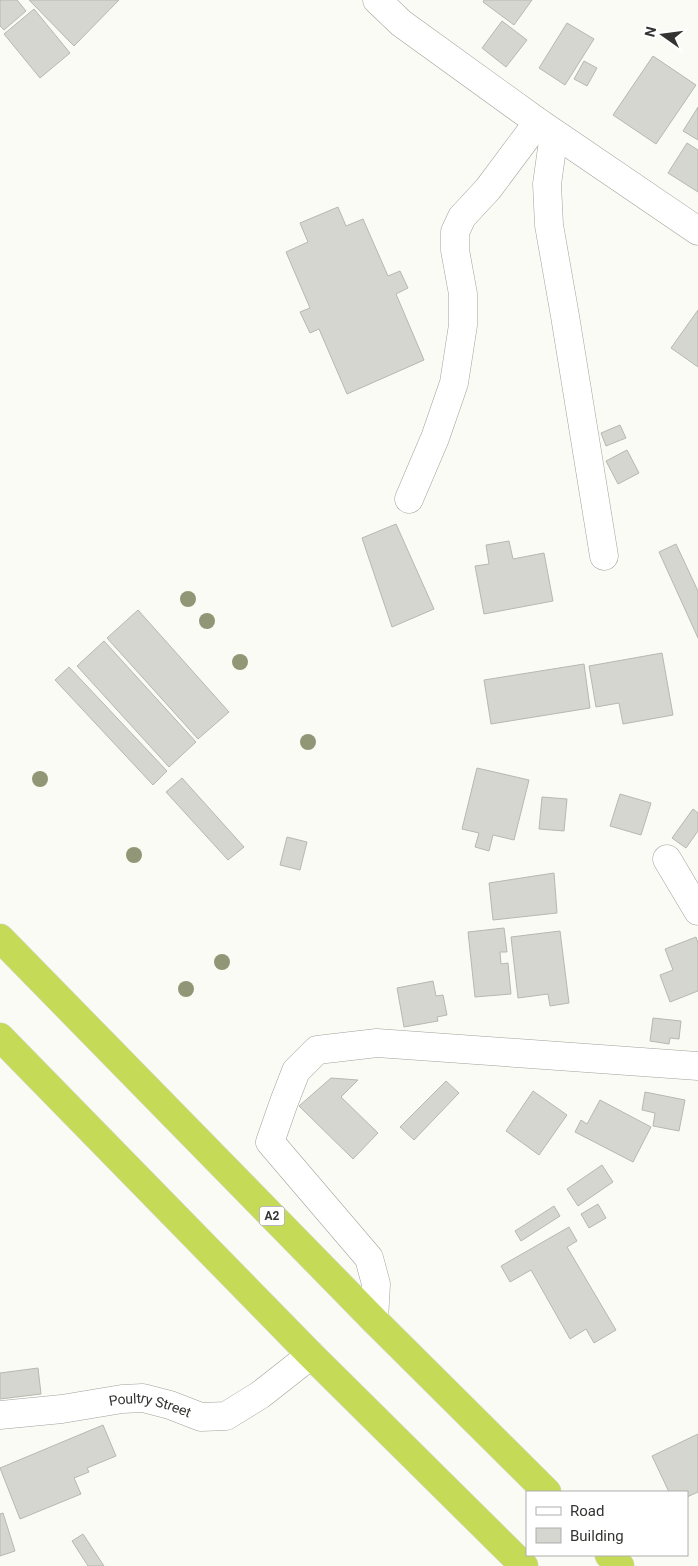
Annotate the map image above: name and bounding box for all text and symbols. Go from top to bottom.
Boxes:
north arrow [638,10,688,60]
text: N [641,25,659,39]
road number: A2 [260,1206,284,1226]
street label: Poultry Street [108,1390,194,1421]
legend [526,1491,688,1556]
text: Road [570,1502,604,1520]
text: Building [570,1527,624,1545]

